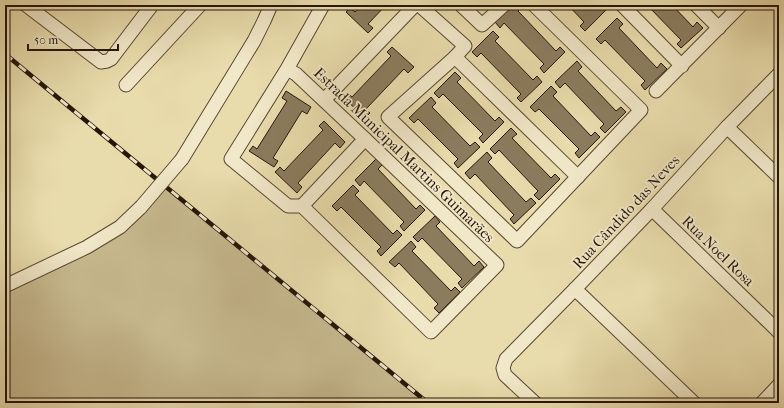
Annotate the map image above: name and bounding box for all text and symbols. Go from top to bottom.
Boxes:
scale bar [28,26,118,52]
text: 50 m [34,33,58,47]
street label: Estrada Municipal Martins Guimarães [310,64,498,246]
street label: Rua Cândido das Neves [569,151,684,273]
street label: Rua Noel Rosa [678,212,759,291]

